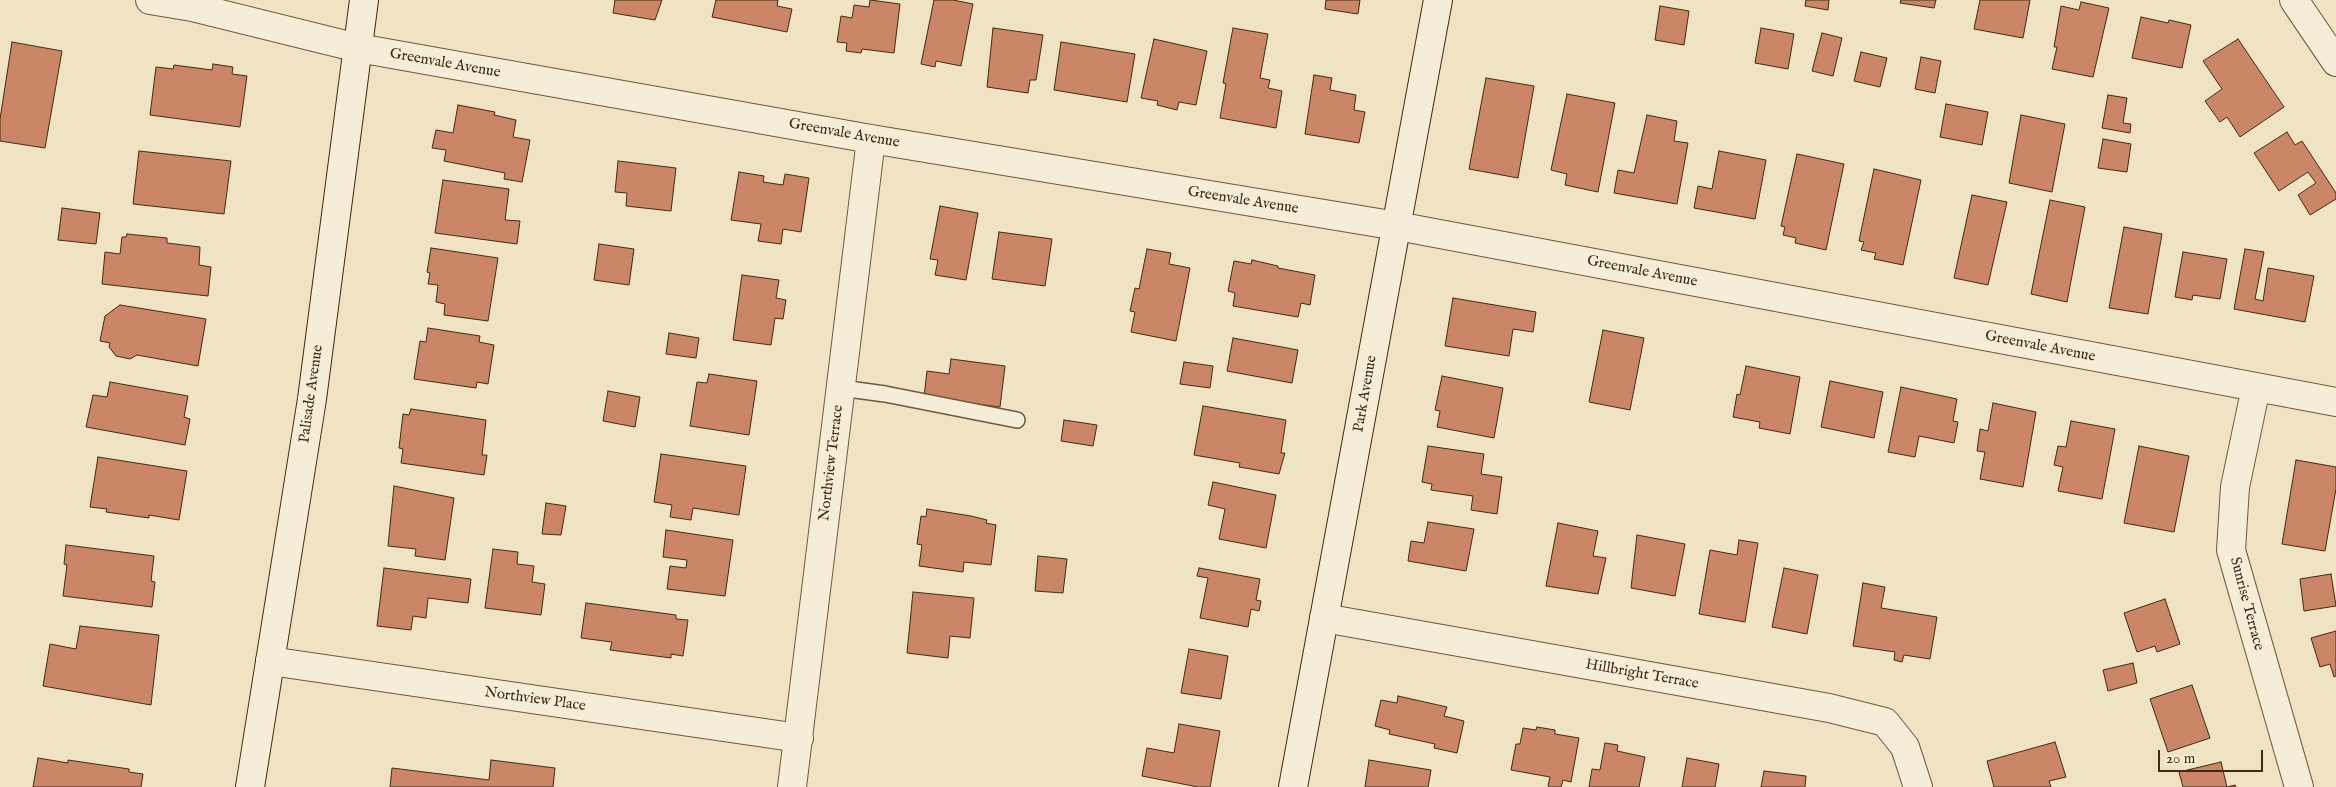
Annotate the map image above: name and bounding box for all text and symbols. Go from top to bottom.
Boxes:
street label: Greenvale Avenue [388,45,502,83]
street label: Greenvale Avenue [787,115,901,153]
street label: Greenvale Avenue [1186,183,1300,219]
street label: Greenvale Avenue [1585,252,1699,292]
street label: Greenvale Avenue [1983,327,2097,367]
street label: Palisade Avenue [296,344,328,444]
street label: Park Avenue [1350,354,1382,434]
street label: Northview Terrace [816,404,848,522]
street label: Sunrise Terrace [2225,555,2267,653]
street label: Hillbright Terrace [1584,656,1700,694]
street label: Northview Place [483,684,587,716]
scale bar [2161,740,2266,772]
text: 20 m [2166,749,2195,768]

